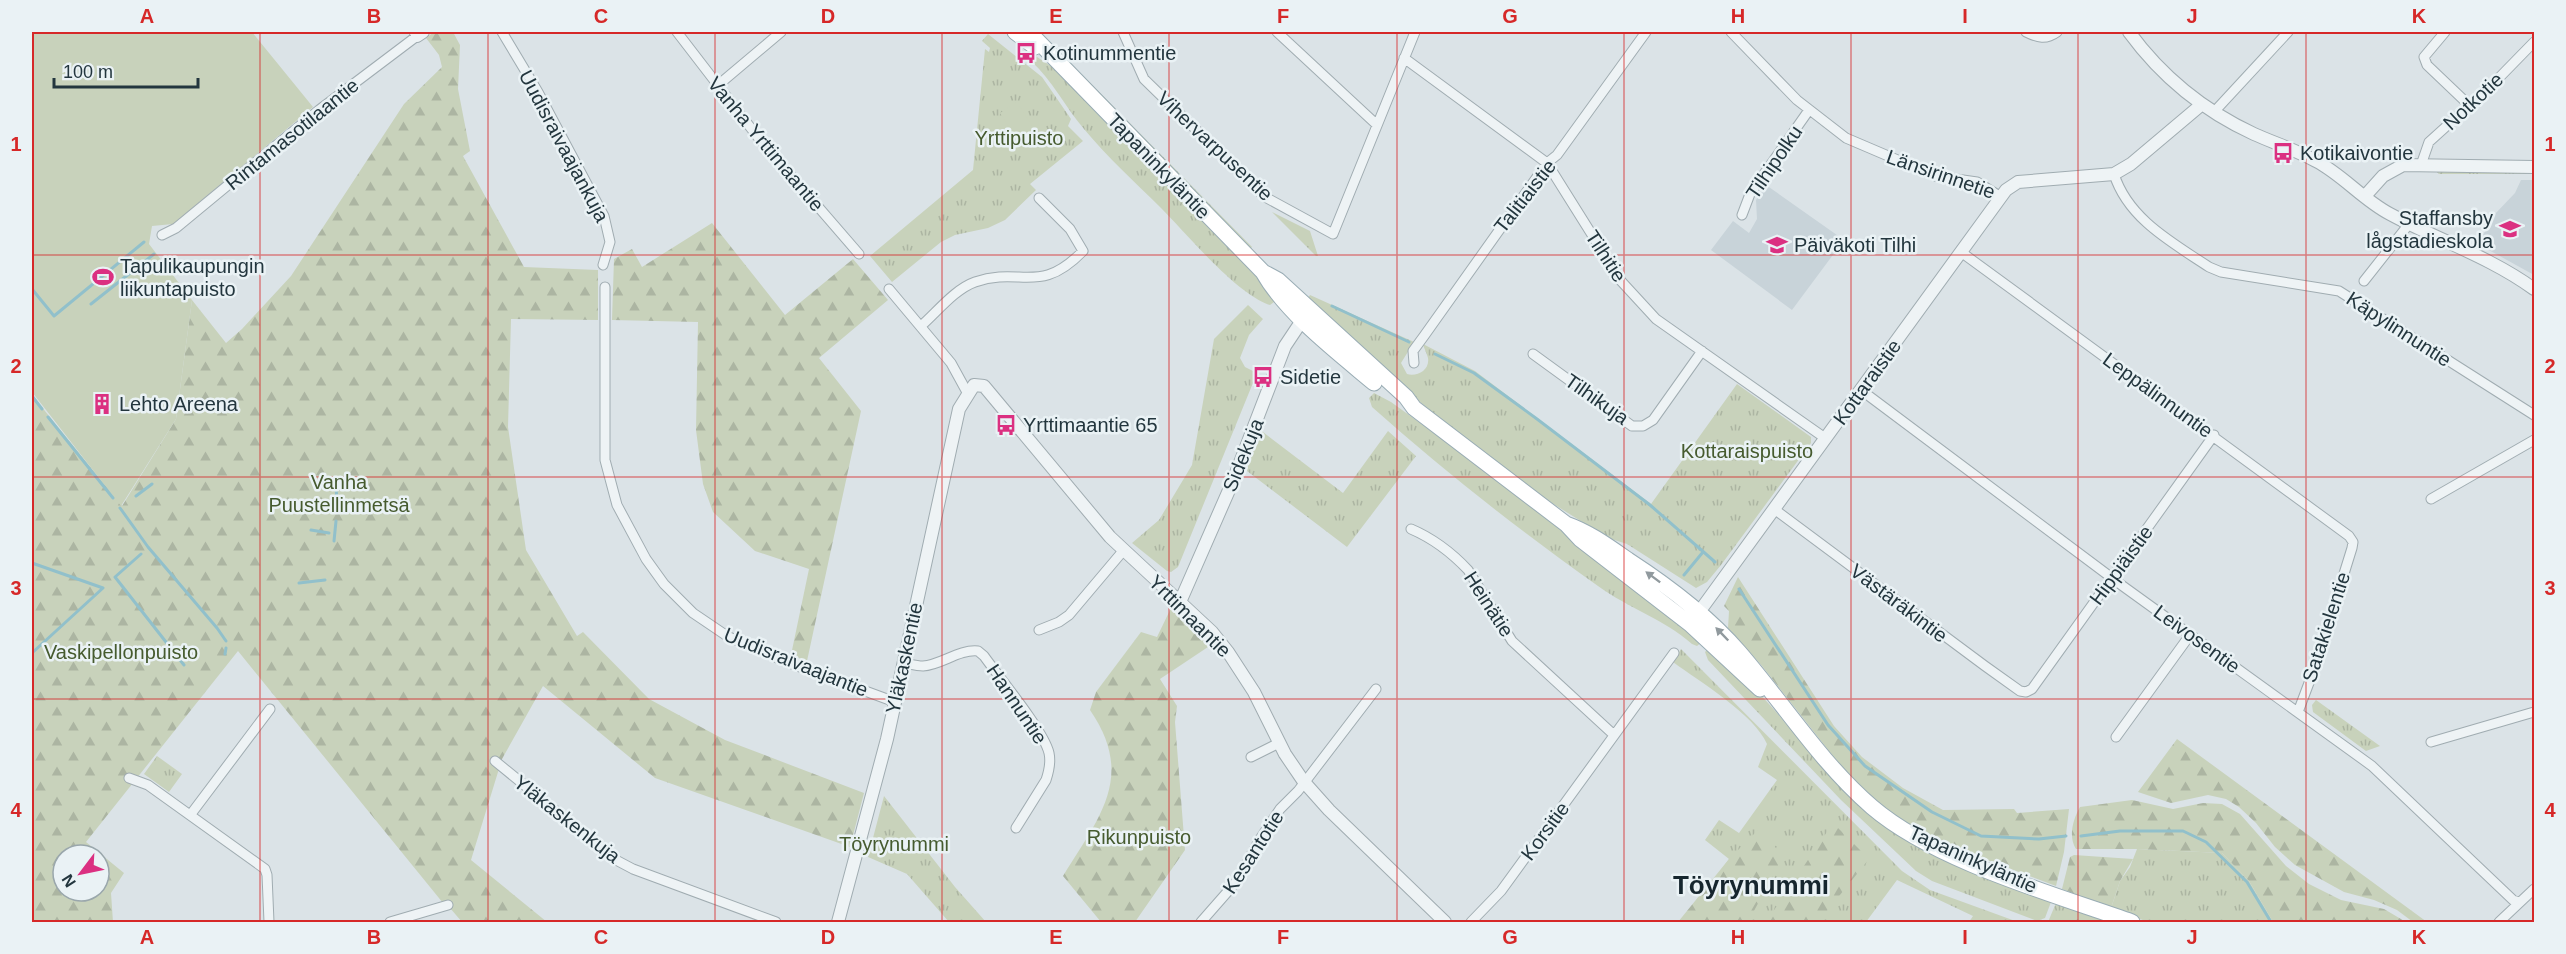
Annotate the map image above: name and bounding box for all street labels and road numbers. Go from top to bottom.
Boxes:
street label: Uudisraivaajankuja [515,66,614,227]
street label: Notkotie [2439,68,2507,134]
street label: Vanha Yrttimaantie [703,72,829,216]
street label: Rintamasotilaantie [221,74,363,194]
street label: Vihervarpusentie [1153,87,1277,205]
street label: Tapaninkyläntie [1103,109,1215,223]
street label: Tilhipolku [1741,121,1807,203]
street label: Länsirinnetie [1884,145,1998,203]
street label: Talitiaistie [1490,155,1560,237]
street label: Tilhitie [1581,226,1631,286]
street label: Käpylinnuntie [2343,287,2455,371]
street label: Kottaraistie [1829,335,1905,429]
street label: Leppälinnuntie [2099,348,2217,442]
street label: Tilhikuja [1561,369,1634,429]
street label: Sidekuja [1218,415,1268,495]
street label: Hippiäistie [2085,521,2157,609]
street label: Västäräkintie [1846,559,1952,647]
street label: Heinätie [1460,567,1518,641]
street label: Satakielentie [2298,569,2354,685]
street label: Yrttimaantie [1144,570,1236,662]
street label: Yläkaskentie [881,600,927,716]
street label: Leivosentie [2150,600,2244,678]
street label: Uudisraivaajantie [721,623,871,701]
street label: Hannuntie [982,660,1052,748]
street label: Yläkaskenkuja [509,771,625,868]
street label: Korsitie [1516,798,1574,864]
street label: Kesantotie [1218,806,1288,898]
street label: Tapaninkyläntie [1906,821,2040,897]

